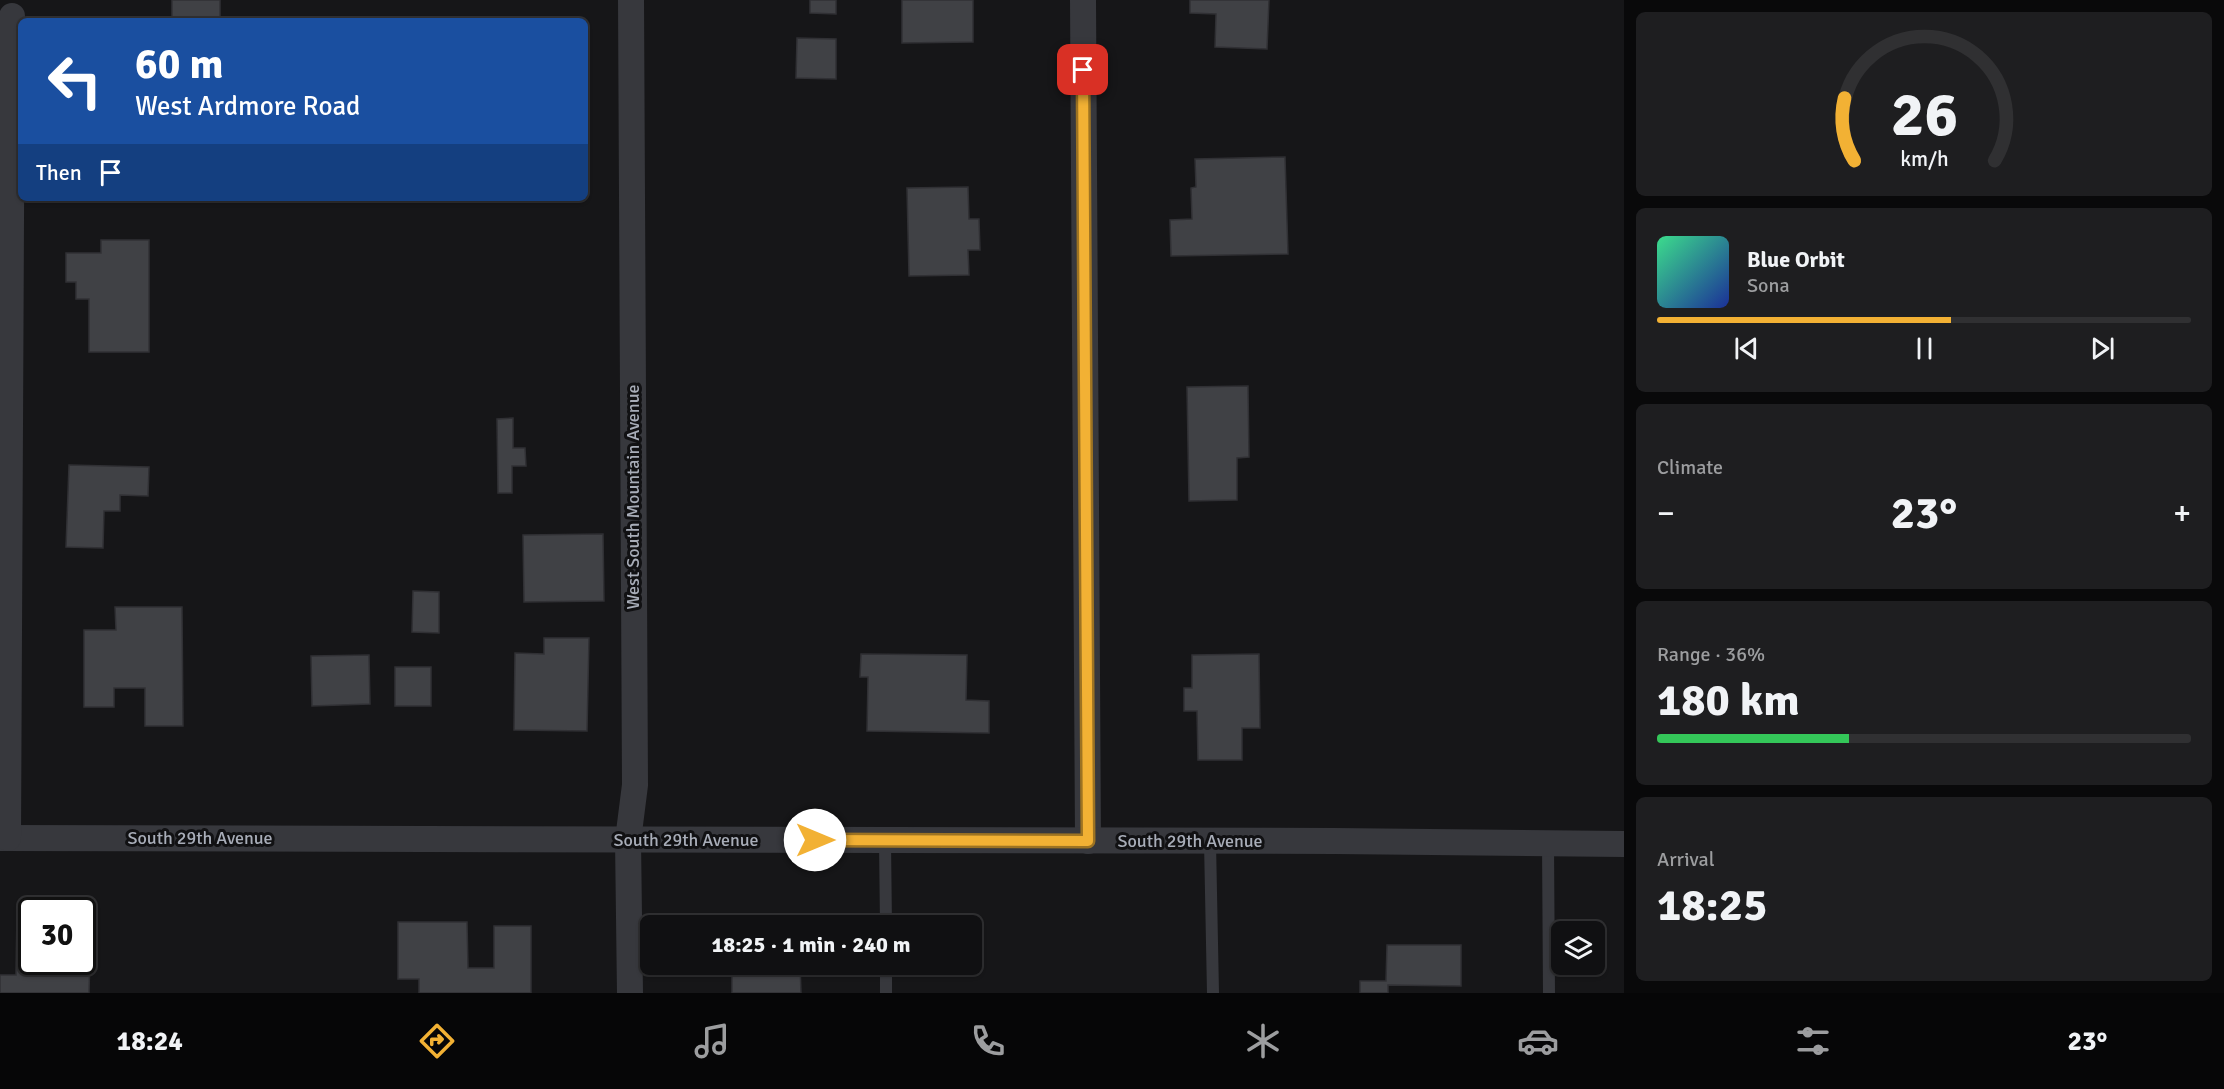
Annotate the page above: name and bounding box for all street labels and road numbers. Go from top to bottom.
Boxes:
street label: West South Mountain Avenue [622,385,644,610]
street label: South 29th Avenue [127,827,273,849]
street label: South 29th Avenue [613,829,759,851]
street label: South 29th Avenue [1117,830,1263,852]

